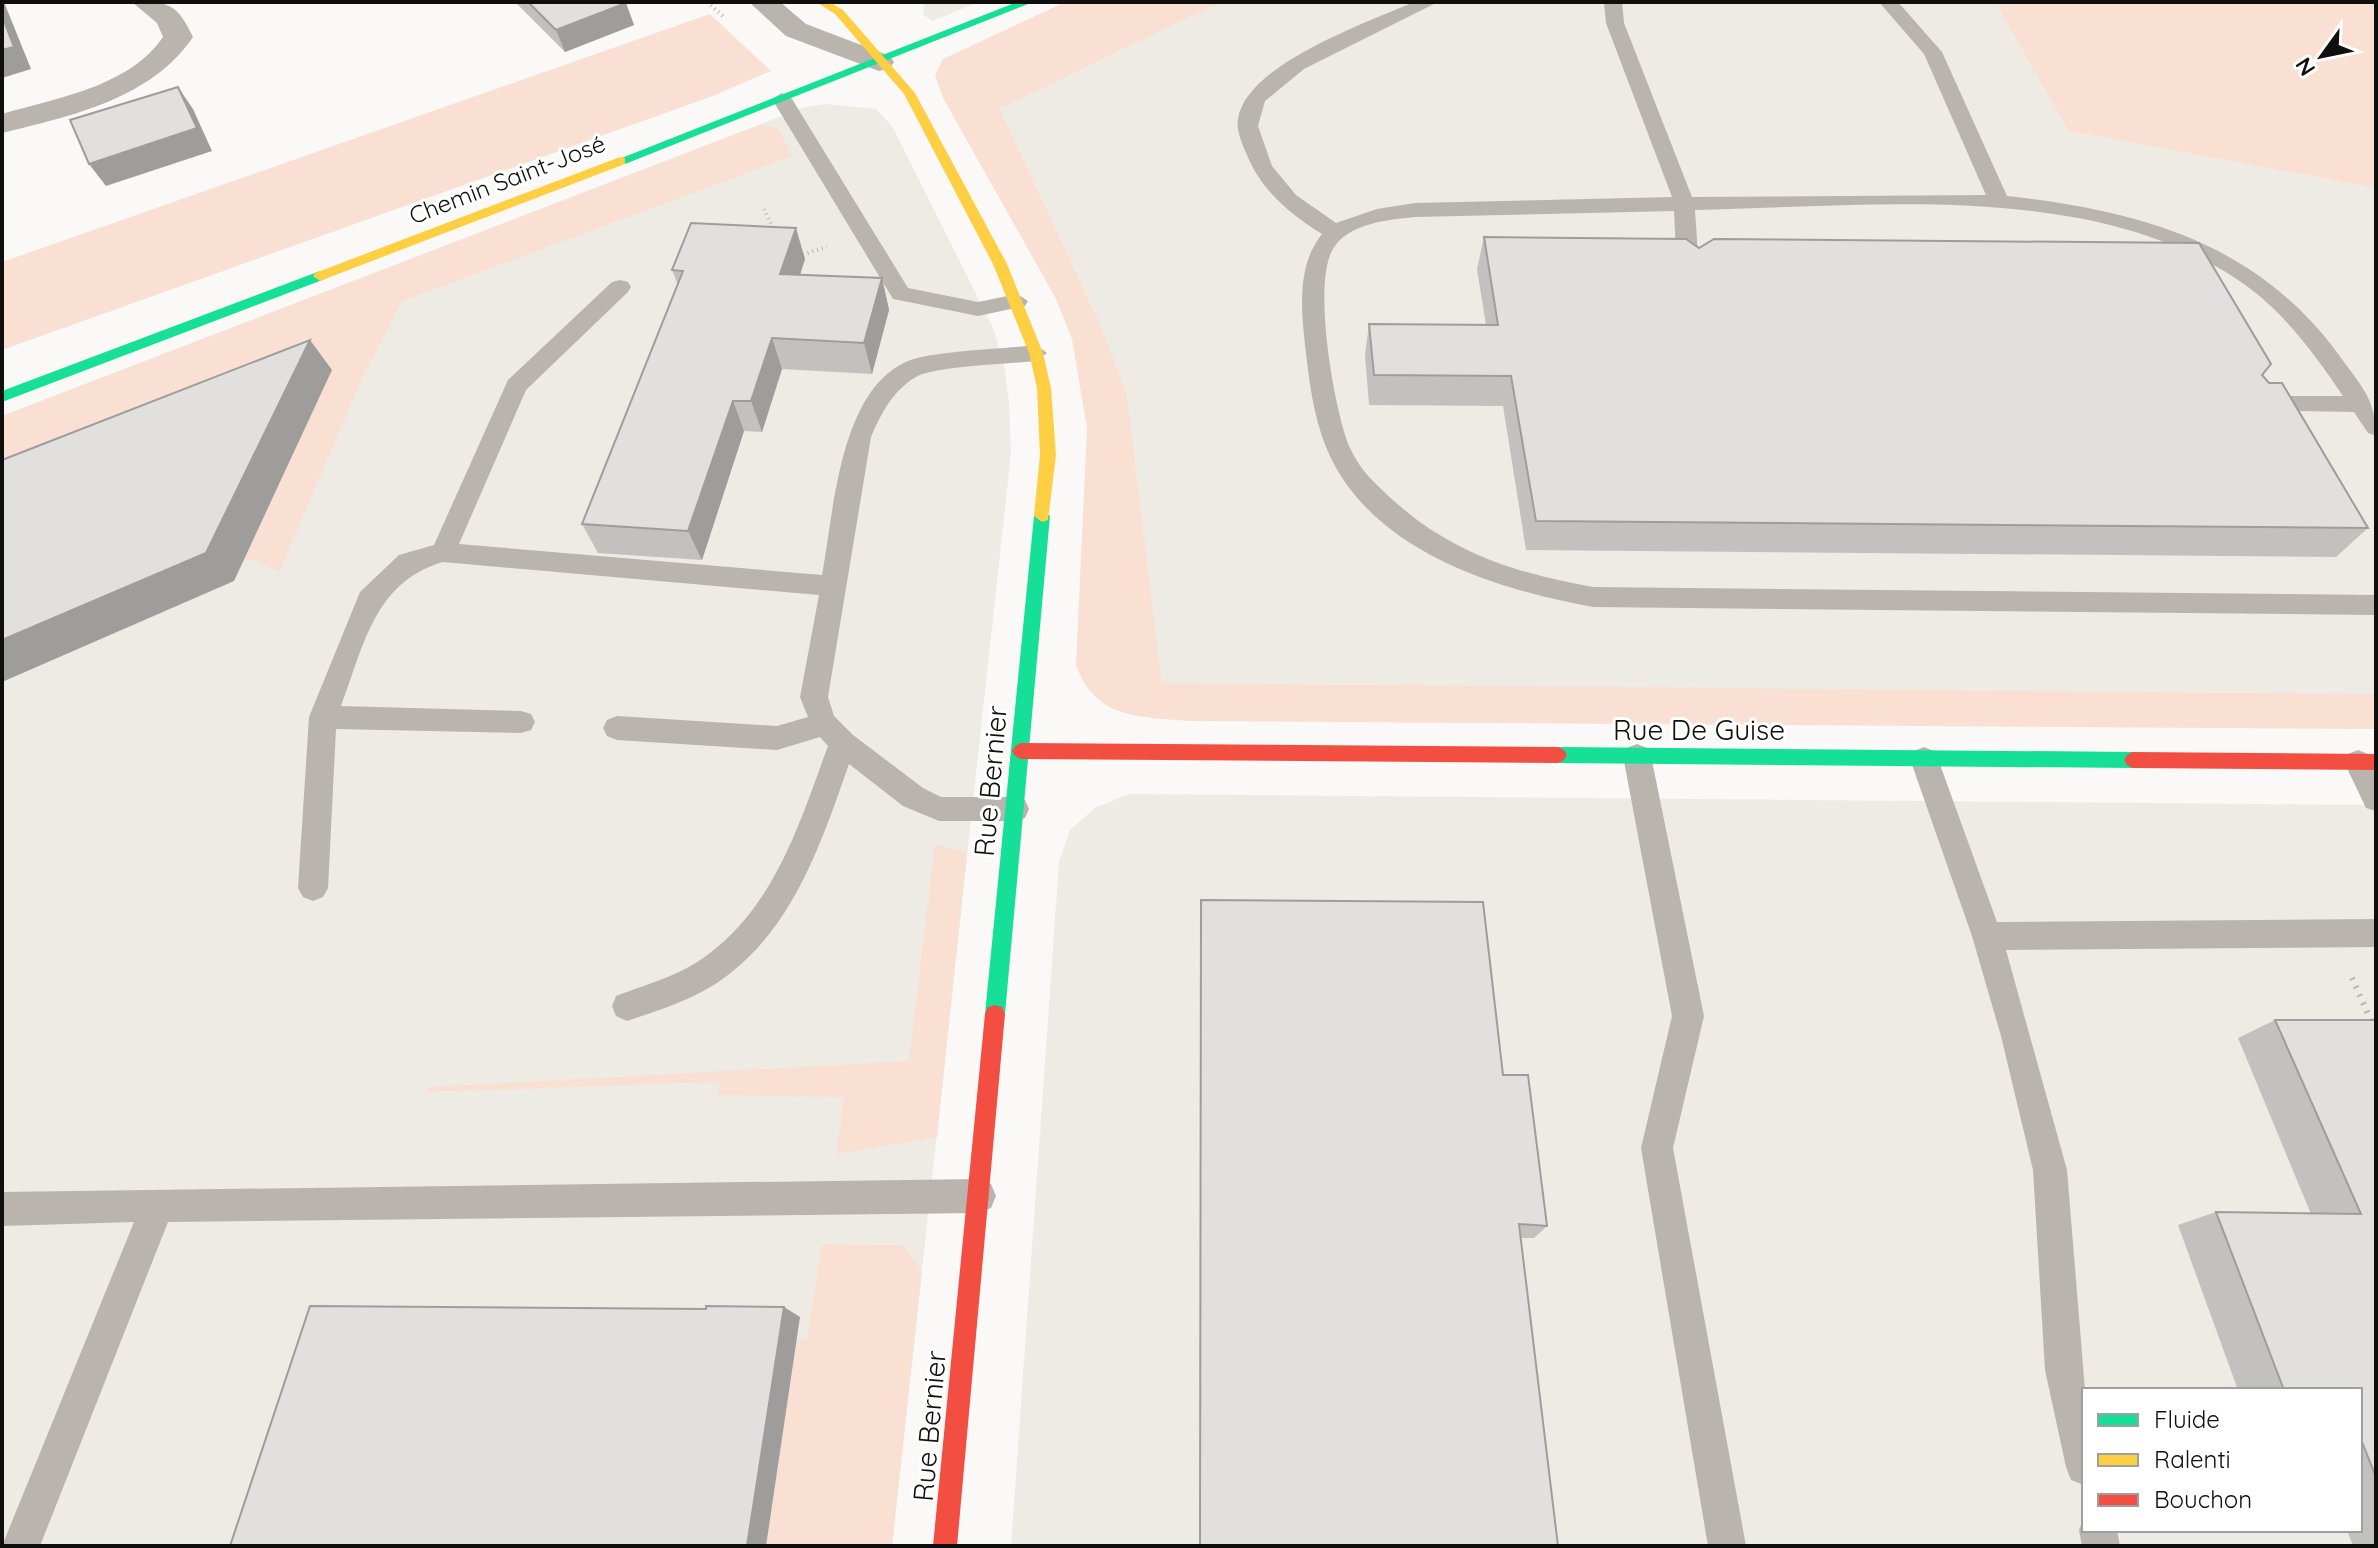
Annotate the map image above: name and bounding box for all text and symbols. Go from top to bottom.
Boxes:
north arrow [2282,16,2362,96]
text: N [2289,52,2321,81]
street label: Chemin Saint-José [405,128,609,230]
street label: Rue Bernier [966,704,1014,858]
street label: Rue De Guise [1613,712,1785,747]
street label: Rue Bernier [905,1349,953,1503]
legend [2082,1388,2362,1532]
text: Fluide [2154,1404,2220,1434]
text: Ralenti [2154,1444,2231,1474]
text: Bouchon [2154,1484,2252,1514]

